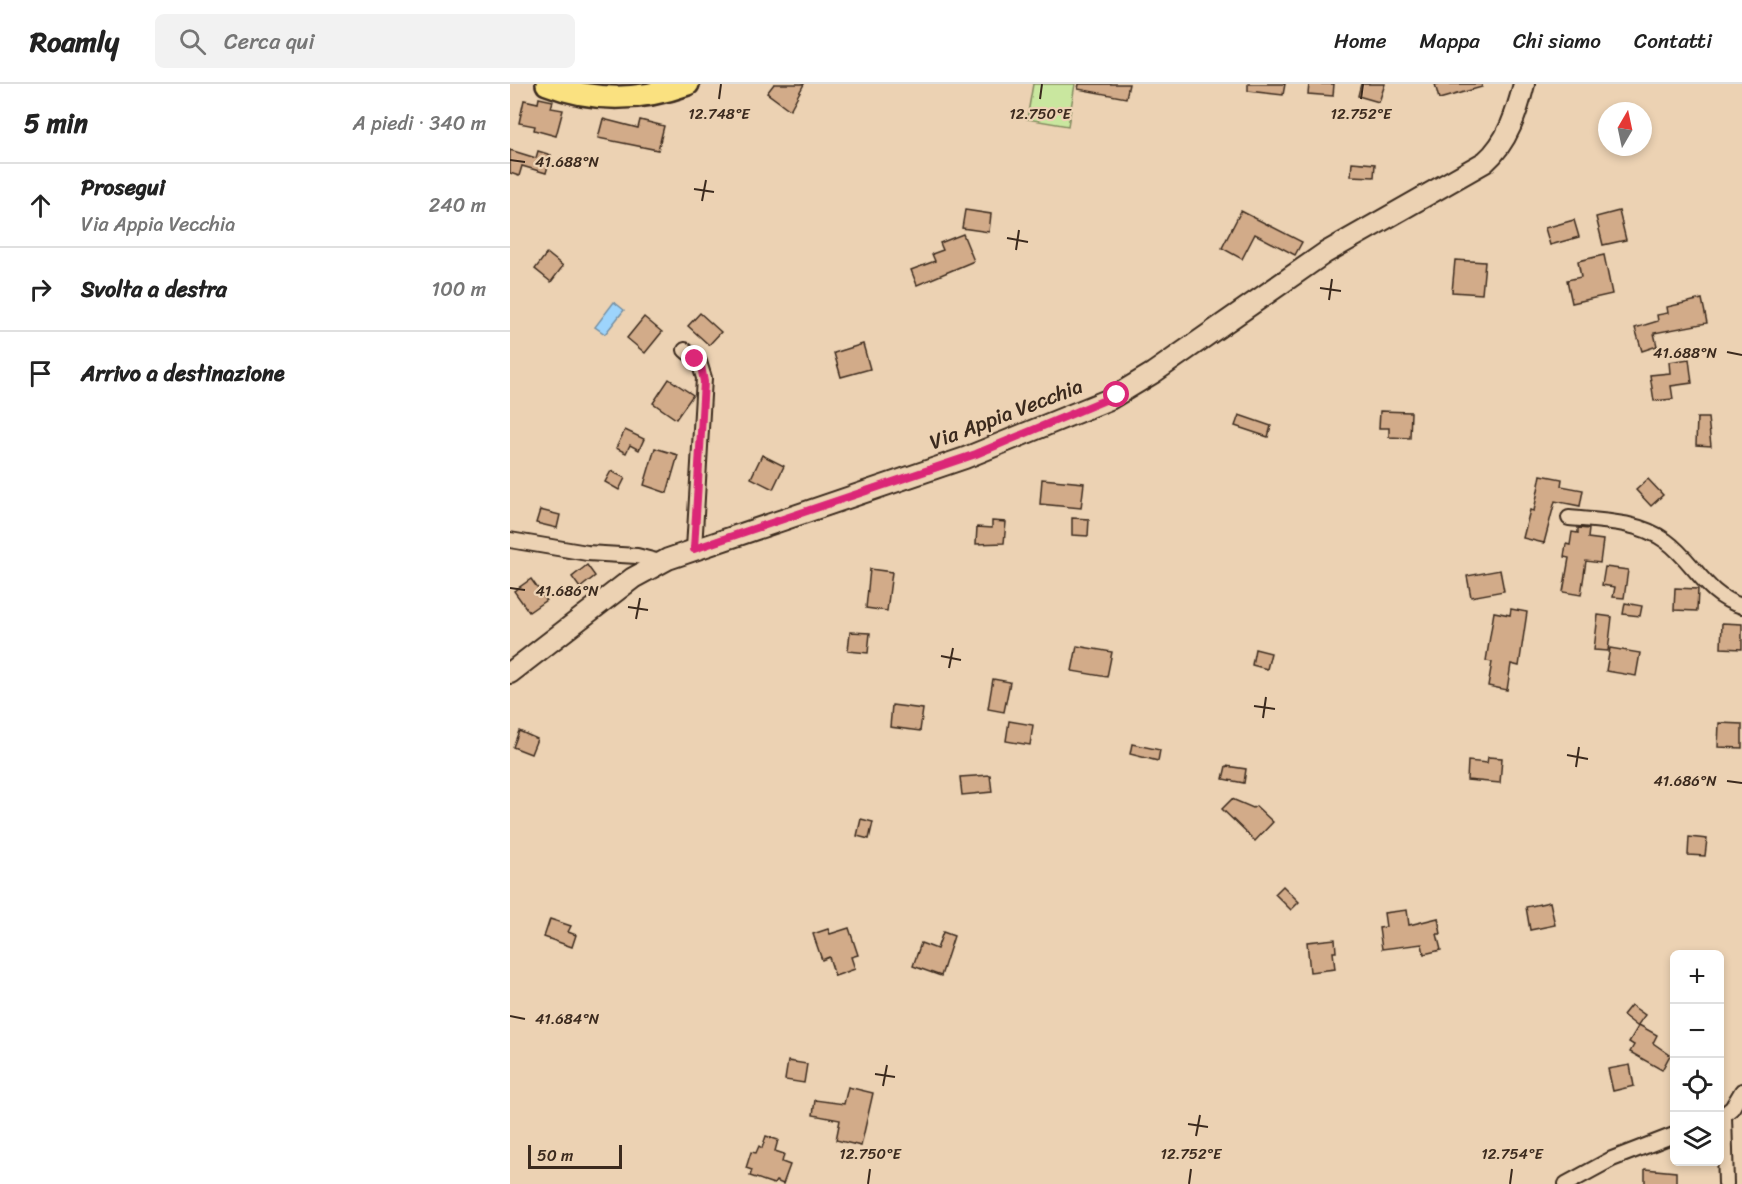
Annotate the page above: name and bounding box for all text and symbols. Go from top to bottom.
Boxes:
search box [155,14,575,68]
text: Roamly [30,17,119,66]
text: Cerca qui [224,22,315,61]
text: Home [1334,22,1386,60]
text: Mappa [1419,22,1480,60]
text: Chi siamo [1513,22,1601,60]
text: Contatti [1634,22,1712,60]
icon: search [176,25,209,58]
text: 5 min [24,100,88,146]
text: 12.748°E [688,101,751,127]
text: 12.750°E [1009,101,1072,127]
text: 12.752°E [1331,101,1393,127]
north arrow [1598,102,1652,156]
text: A piedi · 340 m [353,106,486,141]
text: 41.688°N [535,149,599,175]
text: Prosegui [81,168,165,207]
text: 240 m [429,188,486,223]
icon: ahead [24,189,57,222]
text: Via Appia Vecchia [81,207,235,242]
text: Svolta a destra [81,270,227,309]
text: 100 m [432,272,486,307]
icon: right [24,273,57,306]
text: 41.688°N [1653,340,1717,366]
route end [681,345,707,371]
text: Arrivo a destinazione [81,354,285,393]
icon: arrive [24,357,57,390]
street label: Via Appia Vecchia [924,367,1089,461]
route start [1103,381,1129,407]
text: 41.686°N [535,578,599,604]
text: 41.686°N [1653,768,1717,794]
map controls [1670,950,1724,1166]
button: + [1670,950,1724,1004]
button: − [1670,1004,1724,1058]
text: 41.684°N [535,1006,600,1032]
button: locate [1670,1058,1724,1112]
button: layers [1670,1112,1724,1166]
text: 50 m [537,1141,573,1170]
text: 12.750°E [839,1141,902,1167]
text: 12.752°E [1161,1141,1223,1167]
text: 12.754°E [1481,1141,1544,1167]
scale bar [528,1142,622,1170]

